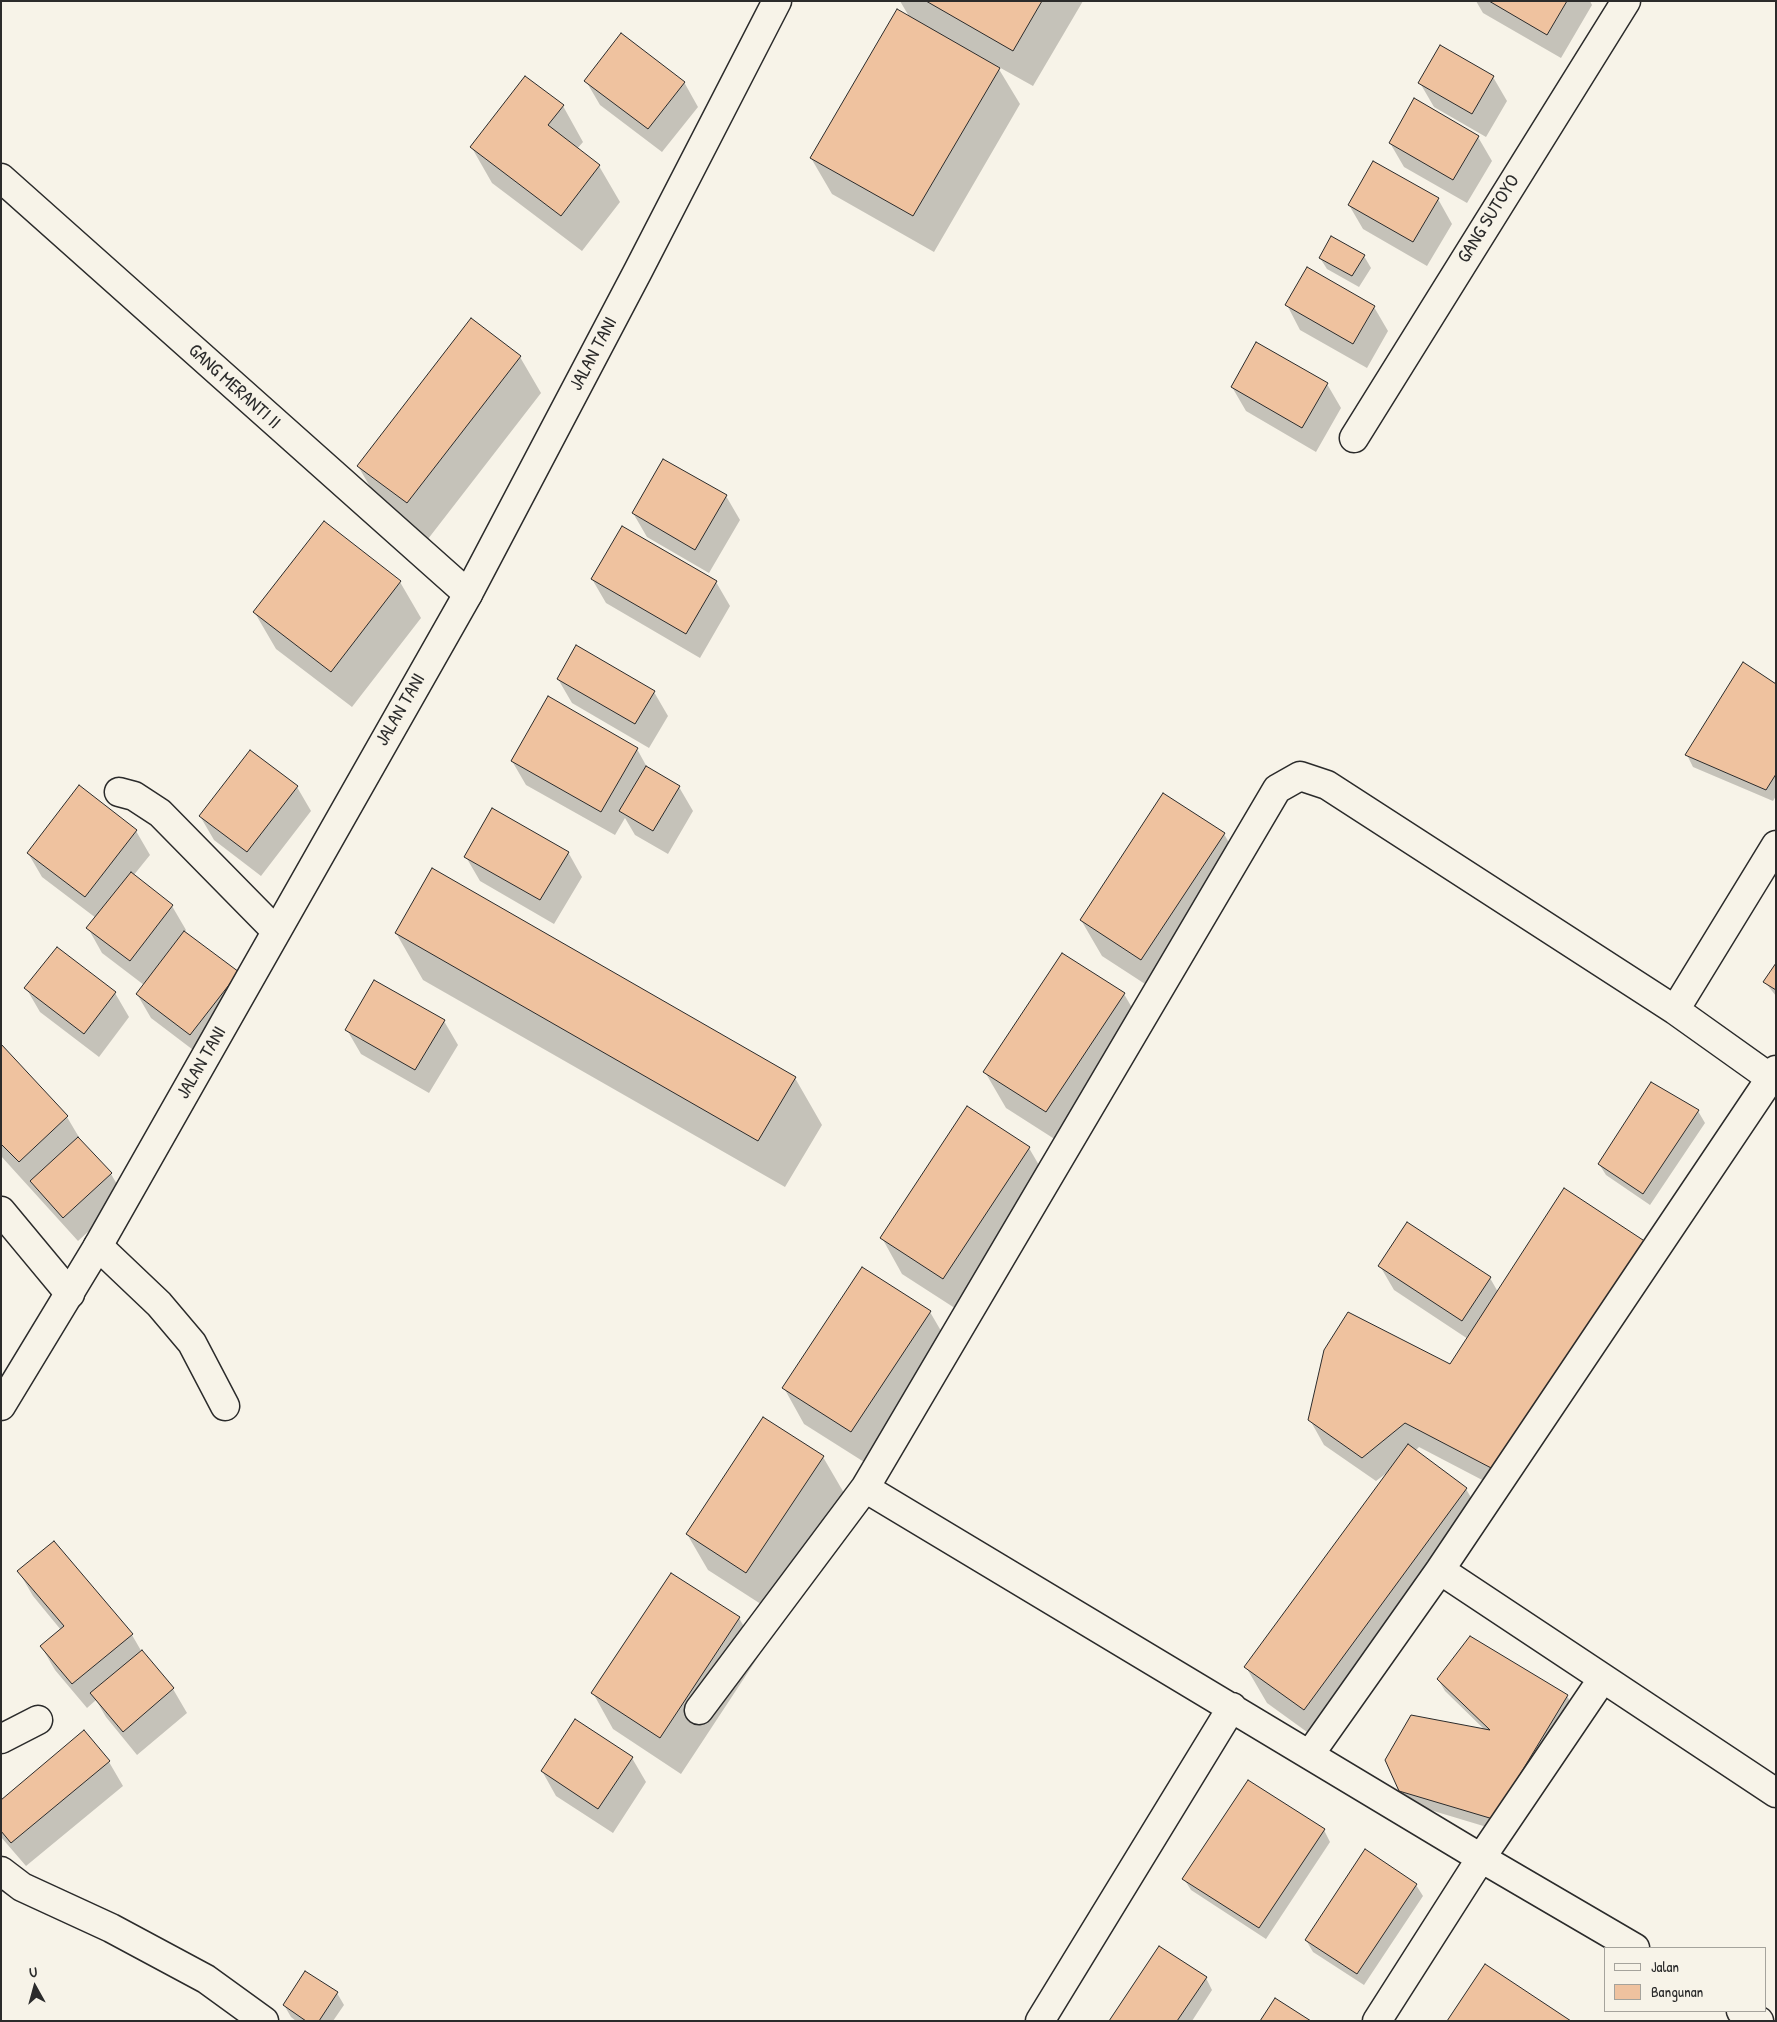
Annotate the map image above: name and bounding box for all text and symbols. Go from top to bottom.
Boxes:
street label: GANG SUTOYO [1453,171,1525,267]
street label: JALAN TANI [565,313,623,395]
street label: GANG MERANTI II [183,340,285,434]
street label: JALAN TANI [371,670,431,750]
street label: JALAN TANI [172,1023,232,1103]
legend [1604,1947,1767,2012]
text: Jalan [1651,1956,1679,1977]
north arrow [10,1962,60,2012]
text: U [28,1962,38,1982]
text: Bangunan [1651,1981,1703,2002]

